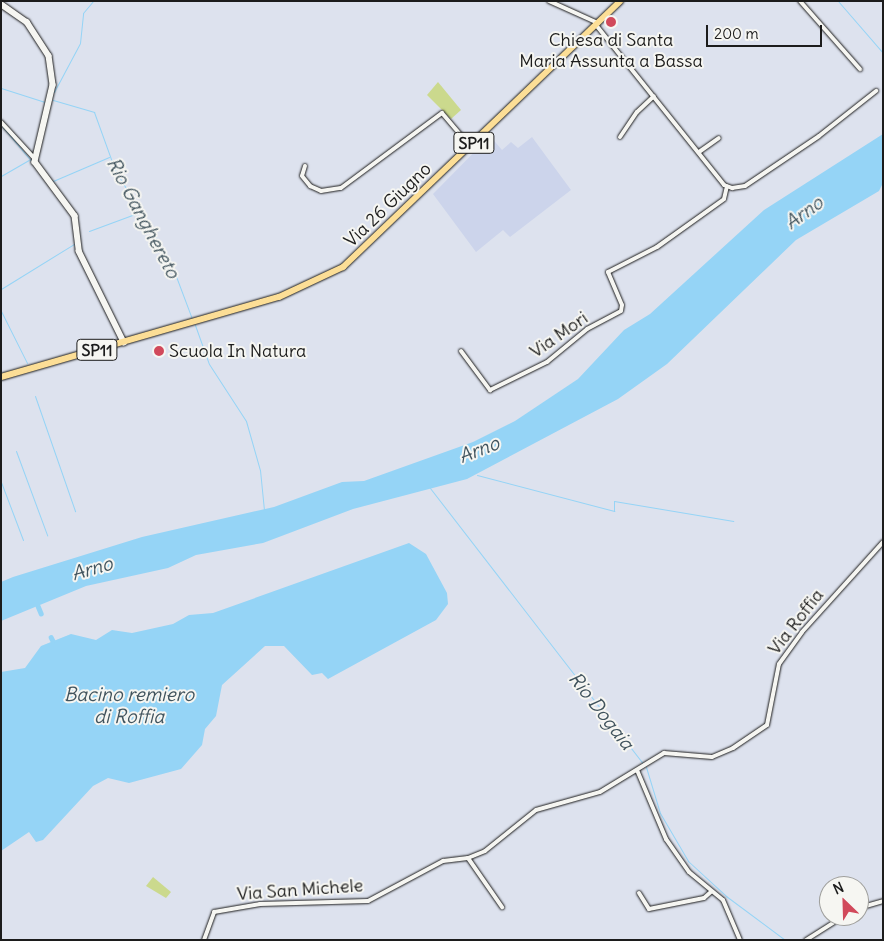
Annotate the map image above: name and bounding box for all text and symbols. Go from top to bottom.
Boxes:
scale bar [709,15,825,47]
marker: Chiesa di Santa Maria Assunta a Bassa [605,16,617,28]
text: 200 m [714,24,759,43]
place label: Chiesa di Santa Maria Assunta a Bassa [519,30,703,72]
road number: SP11 [453,130,495,156]
water label: Rio Ganghereto [102,154,184,282]
street label: Via 26 Giugno [340,158,436,252]
water label: Arno [780,192,828,234]
street label: Via Mori [526,307,592,363]
road number: SP11 [76,336,118,364]
place label: Scuola In Natura [169,340,306,362]
marker: Scuola In Natura [153,345,165,357]
water label: Arno [455,432,503,468]
water label: Arno [69,552,115,586]
street label: Via Roffia [764,585,828,659]
water label: Rio Dogaia [564,668,638,754]
water label: Bacino remiero di Roffia [64,684,194,728]
street label: Via San Michele [236,875,364,905]
north arrow [819,876,869,926]
text: N [830,878,846,898]

